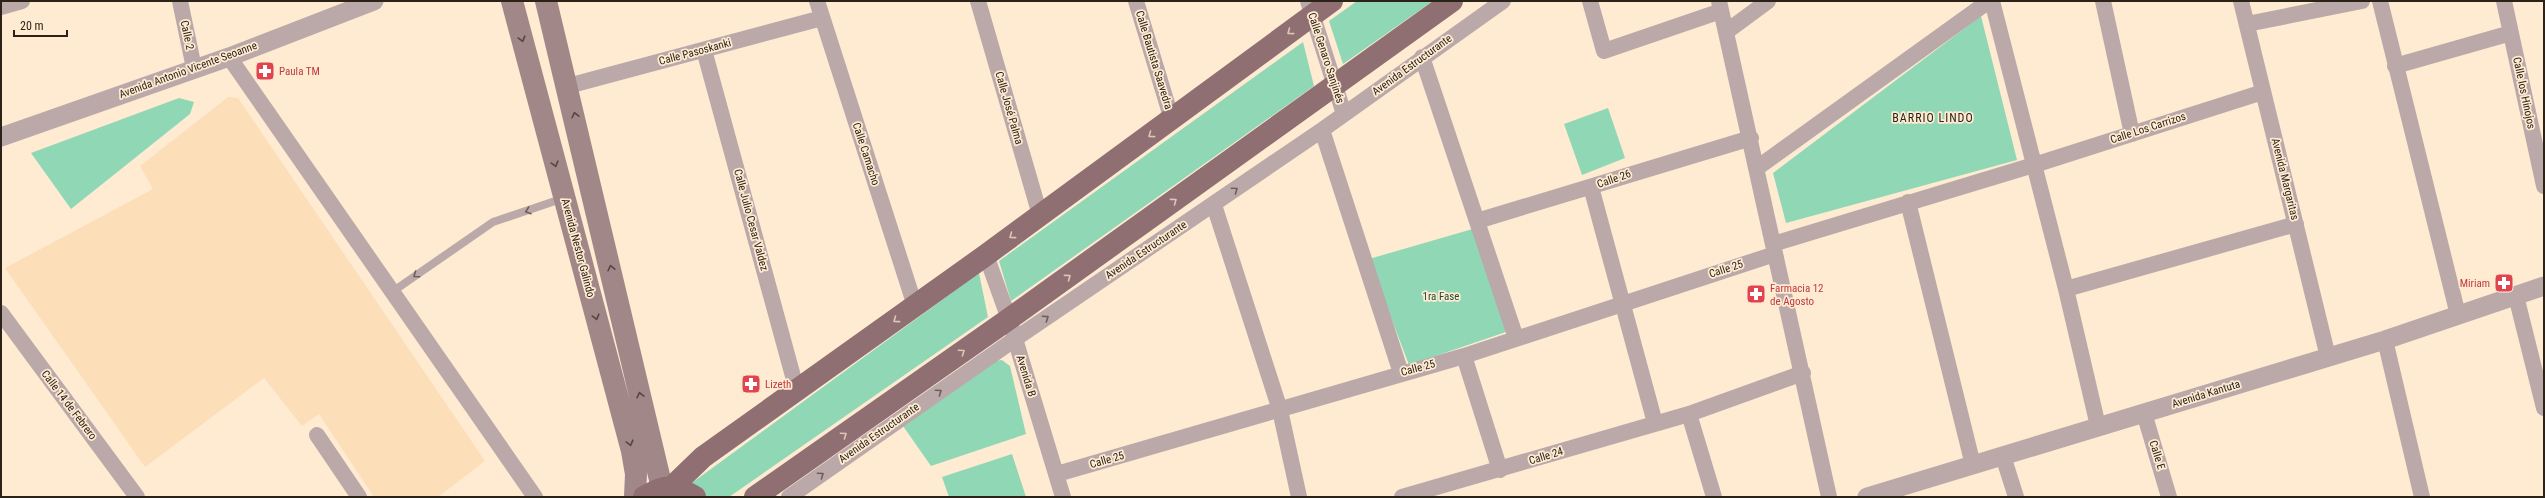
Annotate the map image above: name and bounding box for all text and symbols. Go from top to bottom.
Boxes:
street label: Calle Bautista Saavedra [1133,9,1175,111]
street label: Calle Genaro Sanjinés [1305,11,1347,105]
scale bar [14,12,67,38]
text: 20 m [20,19,44,33]
street label: Calle 2 [178,19,196,51]
one-way arrow [1287,28,1294,35]
street label: Avenida Estructurante [1370,32,1454,98]
one-way arrow [517,35,526,42]
street label: Calle Pasoskanki [658,36,732,68]
street label: Avenida Antonio Vicente Seoanne [117,39,259,101]
street label: Calle los Hinojos [2510,56,2538,130]
pharmacy icon: Paula TM [254,60,276,82]
place label: Paula TM [279,65,320,78]
street label: Calle José Palma [992,70,1026,146]
street label: Calle Los Carrizos [2109,110,2187,146]
one-way arrow [571,111,579,118]
district label: BARRIO LINDO [1892,111,1974,125]
street label: Calle Camacho [850,121,882,187]
one-way arrow [1149,130,1156,137]
street label: Avenida Margaritas [2269,137,2301,221]
one-way arrow [551,161,559,167]
street label: Calle 26 [1595,167,1633,191]
street label: Calle Julio Cesar Valdez [731,168,771,272]
one-way arrow [1230,188,1237,195]
street label: Avenida Nestor Galindo [559,197,598,299]
one-way arrow [1170,198,1177,206]
one-way arrow [524,206,531,214]
street label: Avenida Estructurante [1103,218,1189,282]
one-way arrow [1010,231,1017,238]
street label: Calle 25 [1707,257,1745,281]
one-way arrow [607,265,615,272]
one-way arrow [413,270,420,278]
pharmacy icon: Miriam [2493,272,2515,294]
one-way arrow [1064,275,1071,282]
place label: Miriam [2460,277,2490,290]
place label: Farmacia 12 de Agosto [1770,282,1824,308]
pharmacy icon: Farmacia 12 de Agosto [1745,283,1767,305]
park label: 1ra Fase [1423,290,1459,303]
one-way arrow [591,313,600,320]
one-way arrow [893,315,900,322]
one-way arrow [1041,316,1048,323]
one-way arrow [958,349,965,357]
street label: Avenida B [1014,354,1038,398]
street label: Calle 25 [1399,357,1437,379]
street label: Calle 14 de Febrero [39,368,100,443]
pharmacy icon: Lizeth [740,373,762,395]
street label: Avenida Kantuta [2170,377,2242,411]
place label: Lizeth [765,378,791,391]
one-way arrow [934,390,941,397]
one-way arrow [637,392,645,398]
street label: Avenida Estructurante [836,400,922,466]
one-way arrow [840,432,847,440]
one-way arrow [625,439,633,446]
street label: Calle E [2146,439,2168,472]
street label: Calle 24 [1527,444,1565,467]
street label: Calle 25 [1088,449,1126,471]
one-way arrow [817,472,824,480]

